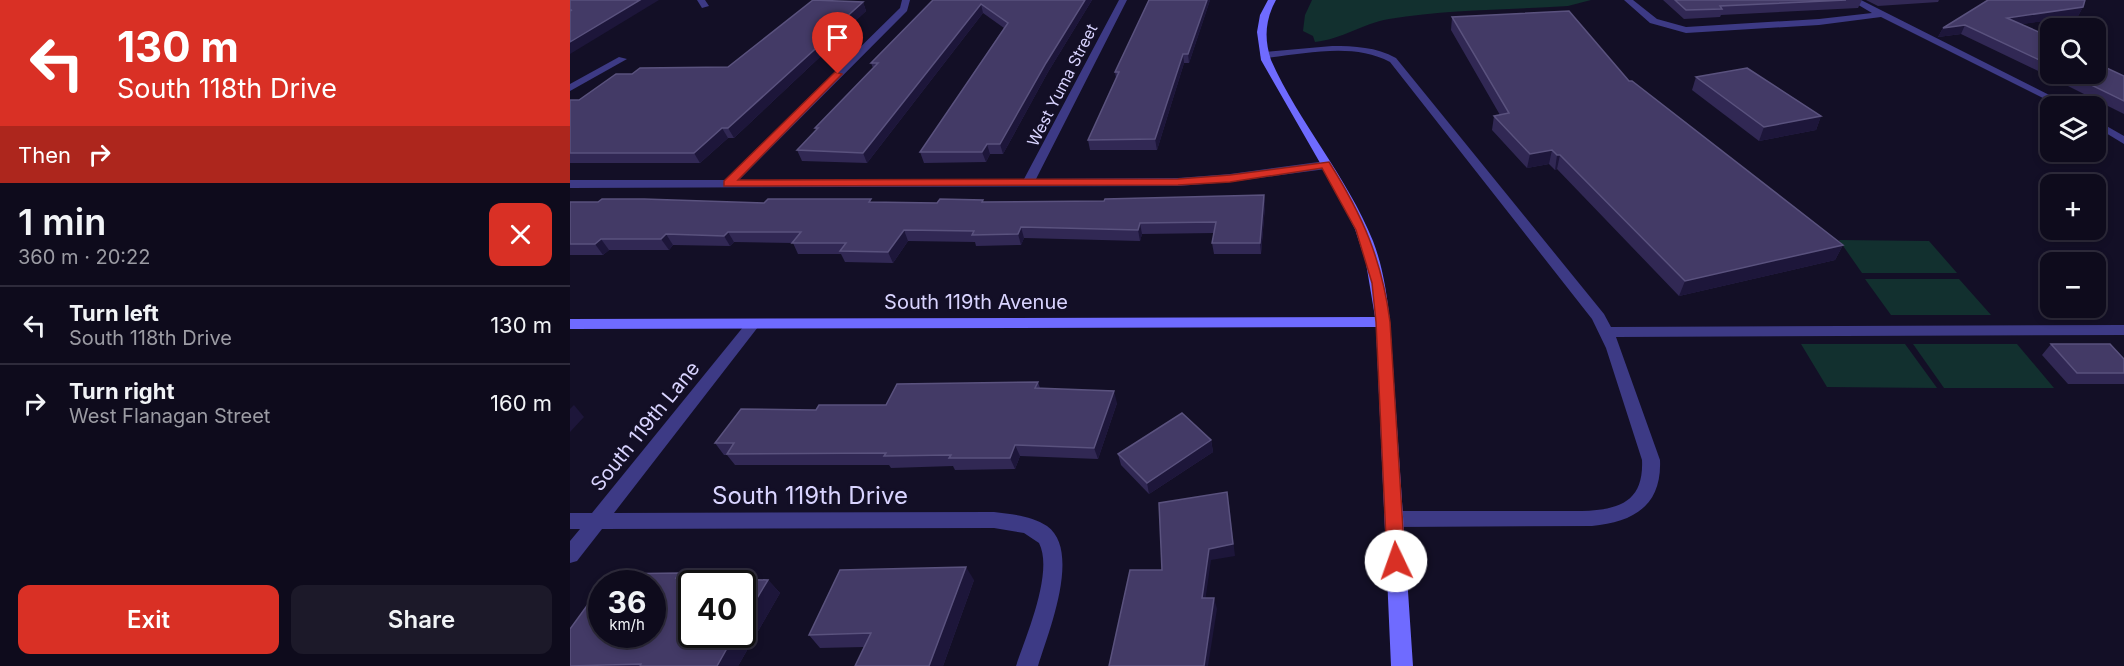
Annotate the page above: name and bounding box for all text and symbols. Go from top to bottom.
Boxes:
pin [812,12,863,74]
map controls [2040,18,2106,318]
button: search [2040,18,2106,84]
street label: West Yuma Street [1022,20,1102,150]
text: 130 m [117,21,239,72]
icon: arrive [821,21,854,54]
icon: left [18,24,96,102]
text: South 118th Drive [117,72,337,105]
button: layers [2040,96,2106,162]
icon: right [83,138,116,171]
text: Then [18,142,71,168]
button: + [2040,174,2106,240]
text: 1 min [18,200,106,244]
button: close [489,203,552,266]
text: 360 m · 20:22 [18,245,151,269]
button: − [2040,252,2106,318]
street label: South 119th Avenue [884,290,1068,314]
text: Turn left [69,300,159,326]
icon: left [18,309,51,342]
text: 130 m [490,312,552,338]
text: South 118th Drive [69,326,232,350]
street label: South 119th Lane [585,356,705,496]
text: Turn right [69,378,175,404]
icon: right [18,387,51,420]
text: 160 m [490,390,552,416]
text: West Flanagan Street [69,404,270,428]
street label: South 119th Drive [712,481,908,510]
position arrow [1364,529,1428,593]
speed limit sign: 40 [678,570,756,648]
text: 36 [608,584,646,620]
button: Exit [18,585,279,654]
button: Share [291,585,552,654]
text: km/h [609,615,645,634]

